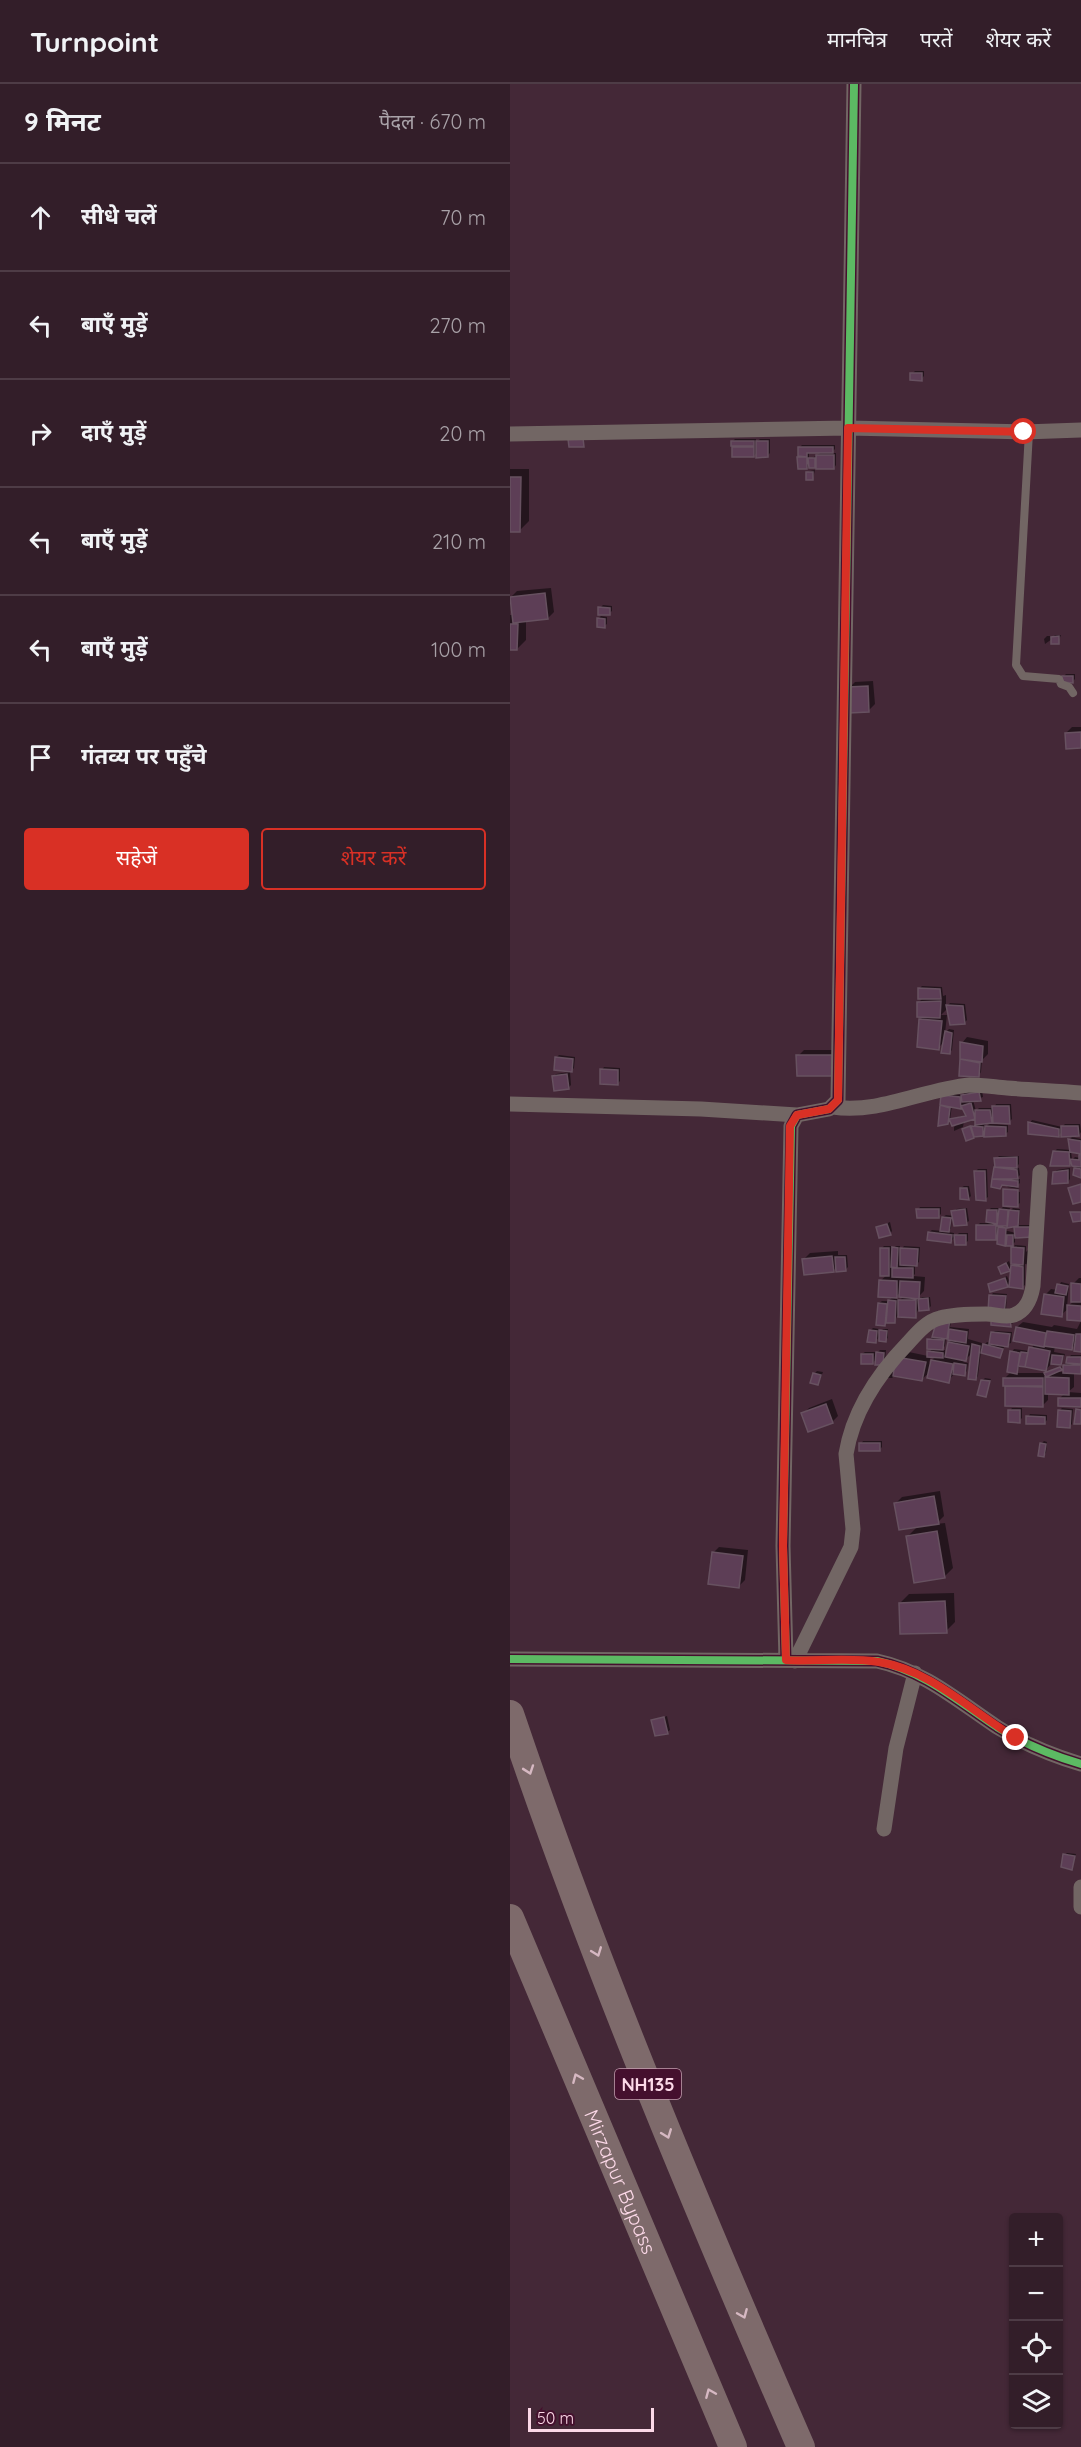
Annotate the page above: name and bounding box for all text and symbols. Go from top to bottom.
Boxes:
text: Turnpoint [30,24,159,59]
text: मानचित्र [827,26,887,52]
text: परतें [920,26,953,52]
text: शेयर करें [986,26,1051,52]
text: 9 मिनट [24,105,101,138]
text: पैदल · 670 m [379,109,486,134]
icon: ahead [24,201,57,234]
text: सीधे चलें [81,202,157,230]
text: 70 m [440,205,486,230]
icon: left [24,309,57,342]
text: बाएँ मुड़ें [81,310,147,338]
text: 270 m [429,313,486,338]
icon: right [24,417,57,450]
text: दाएँ मुड़ें [81,418,146,446]
route start [1010,418,1036,444]
text: 20 m [439,421,486,446]
icon: left [24,525,57,558]
text: बाएँ मुड़ें [81,526,147,554]
text: 210 m [432,529,486,554]
icon: left [24,633,57,666]
text: बाएँ मुड़ें [81,634,147,662]
text: 100 m [431,637,486,662]
icon: arrive [24,741,57,774]
text: गंतव्य पर पहुँचे [81,742,206,770]
button: सहेजें [24,828,249,890]
button: शेयर करें [261,828,486,890]
route end [1002,1724,1028,1750]
one-way arrow [521,1764,534,1775]
one-way arrow [590,1946,602,1957]
road number: NH135 [615,2069,681,2099]
one-way arrow [572,2073,584,2084]
street label: Mirzapur Bypass [580,2106,663,2258]
one-way arrow [660,2128,673,2139]
map controls [1009,2213,1063,2429]
button: + [1009,2213,1063,2267]
button: − [1009,2267,1063,2321]
one-way arrow [736,2308,748,2319]
button: locate [1009,2321,1063,2375]
button: layers [1009,2375,1063,2429]
one-way arrow [705,2388,717,2399]
scale bar [528,2405,654,2432]
text: 50 m [537,2408,574,2428]

